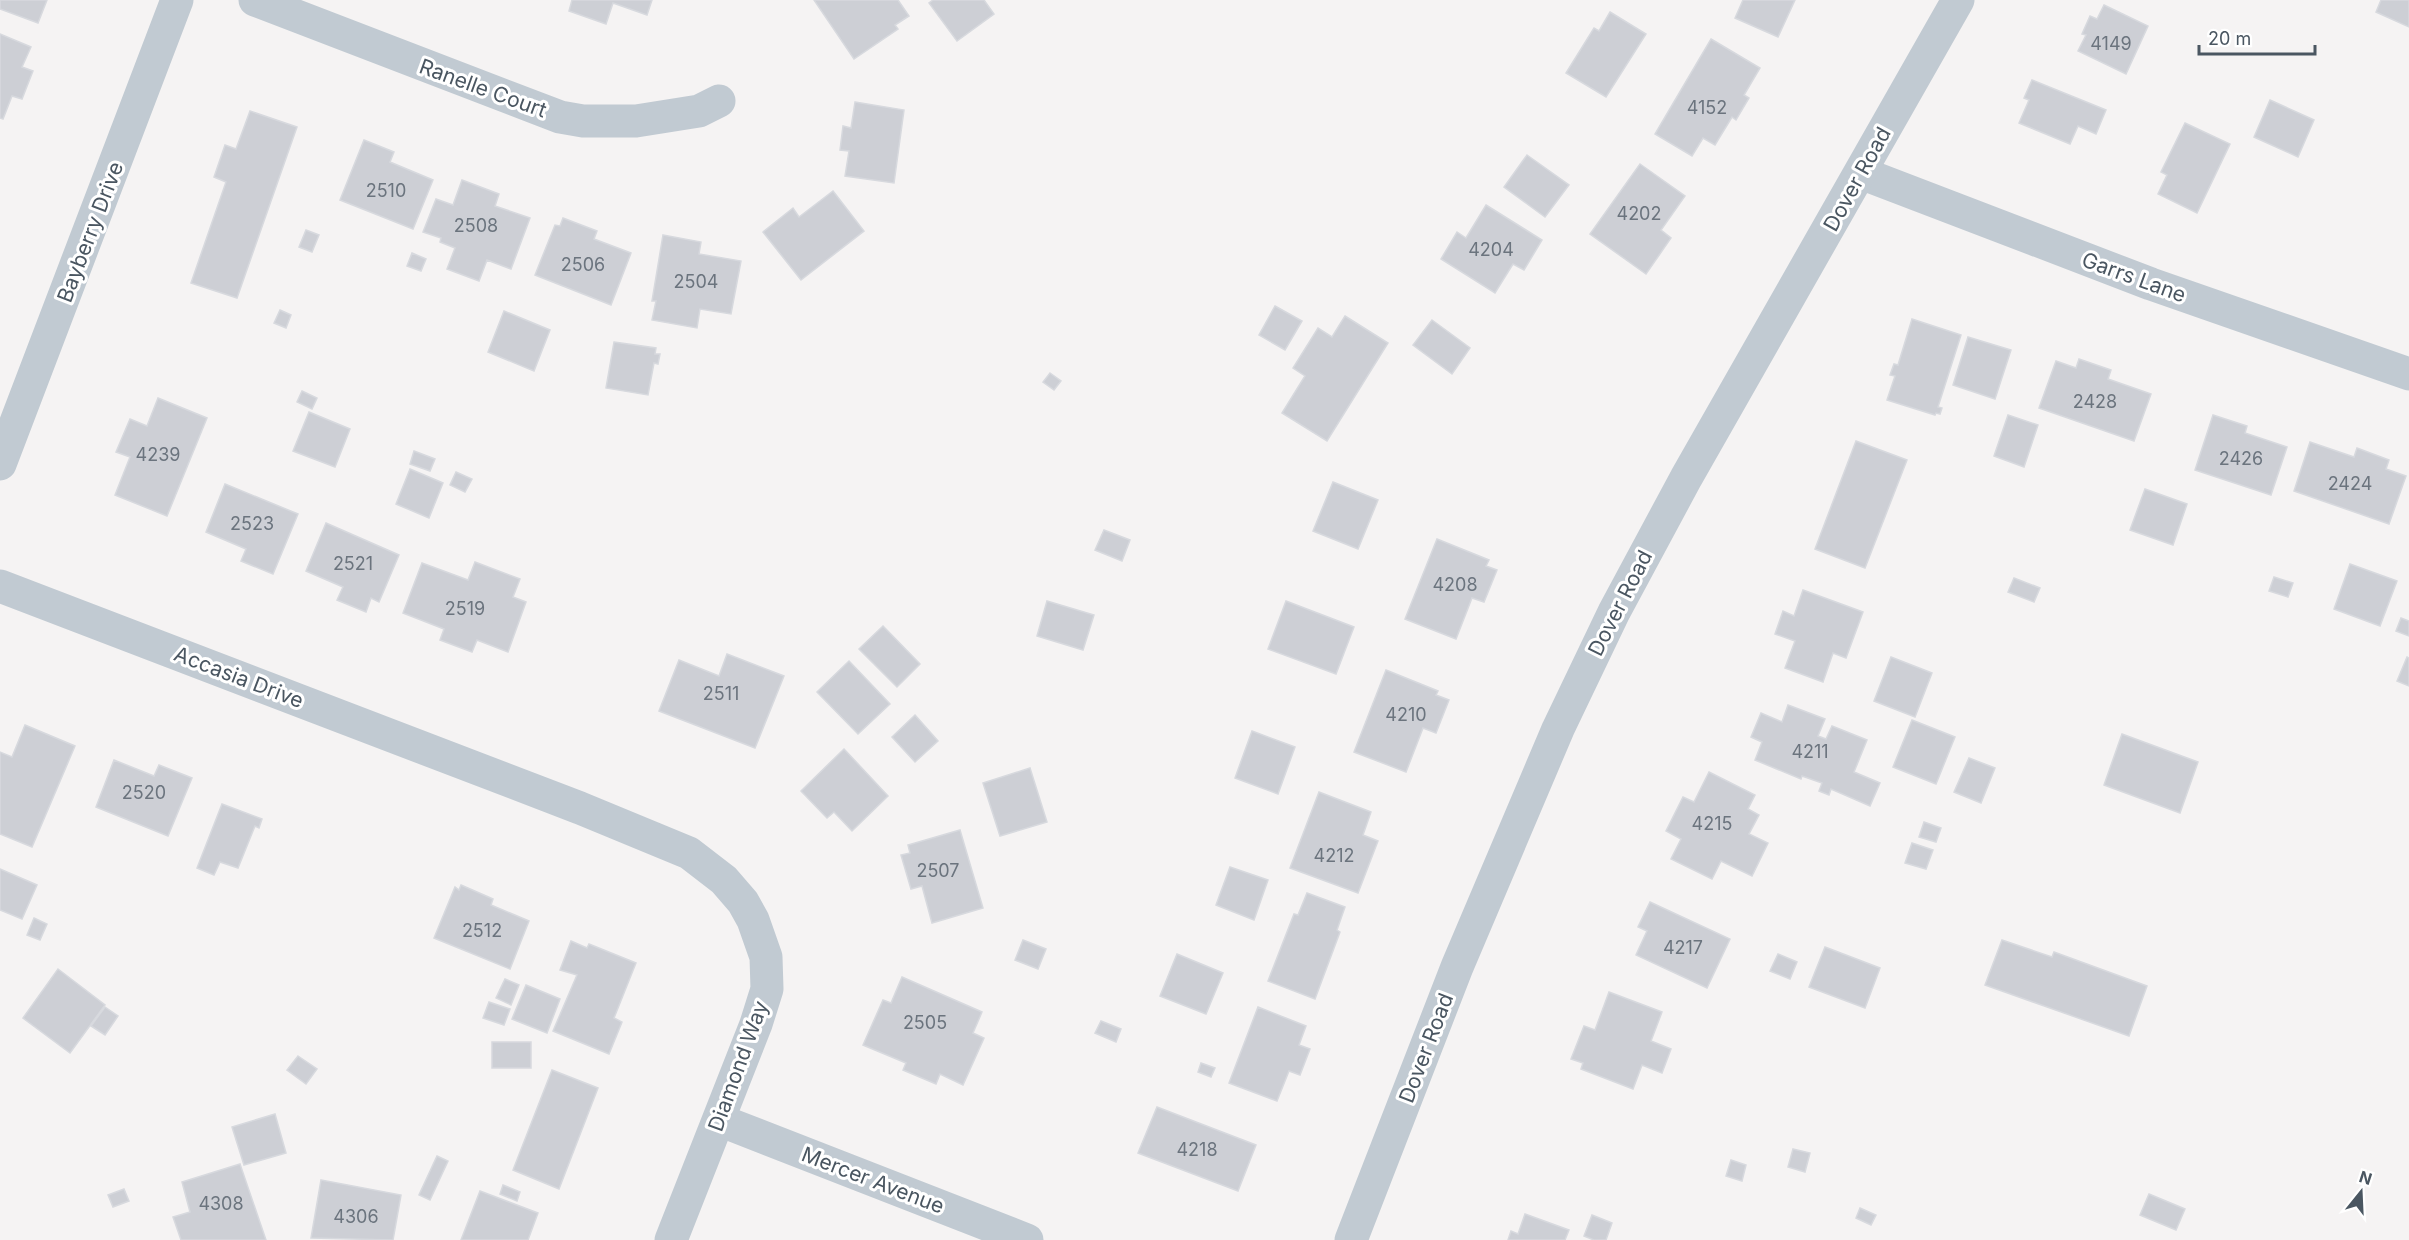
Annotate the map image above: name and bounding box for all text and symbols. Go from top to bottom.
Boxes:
scale bar [2199,18,2314,56]
text: 20 m [2208,28,2251,49]
house number: 4149 [2090,33,2132,54]
street label: Ranelle Court [416,53,550,123]
house number: 4152 [1687,97,1727,118]
street label: Dover Road [1818,122,1896,236]
street label: Bayberry Drive [52,158,128,306]
house number: 2510 [366,180,406,201]
house number: 4202 [1617,203,1661,224]
house number: 2508 [454,215,498,236]
house number: 4204 [1468,239,1514,260]
street label: Garrs Lane [2079,247,2189,307]
house number: 2506 [561,254,605,275]
house number: 2504 [674,271,718,292]
house number: 2428 [2073,391,2117,412]
house number: 4239 [136,444,180,465]
house number: 2426 [2219,448,2263,469]
house number: 2424 [2328,473,2372,494]
house number: 2523 [230,513,274,534]
street label: Dover Road [1583,546,1657,660]
house number: 2521 [333,553,373,574]
house number: 4208 [1432,574,1478,595]
house number: 2519 [445,598,485,619]
street label: Accasia Drive [171,641,307,713]
house number: 2511 [703,683,739,704]
house number: 4210 [1385,704,1427,725]
house number: 4211 [1791,741,1829,762]
house number: 2520 [122,782,166,803]
house number: 4215 [1692,813,1732,834]
house number: 4212 [1314,845,1354,866]
house number: 2507 [916,860,960,881]
house number: 2512 [462,920,502,941]
house number: 4217 [1663,937,1703,958]
street label: Dover Road [1394,990,1458,1106]
street label: Diamond Way [703,997,773,1135]
house number: 2505 [903,1012,947,1033]
house number: 4218 [1176,1139,1218,1160]
street label: Mercer Avenue [798,1141,948,1219]
north arrow [2331,1162,2391,1222]
text: N [2357,1166,2375,1189]
house number: 4308 [198,1193,244,1214]
house number: 4306 [333,1206,379,1227]

